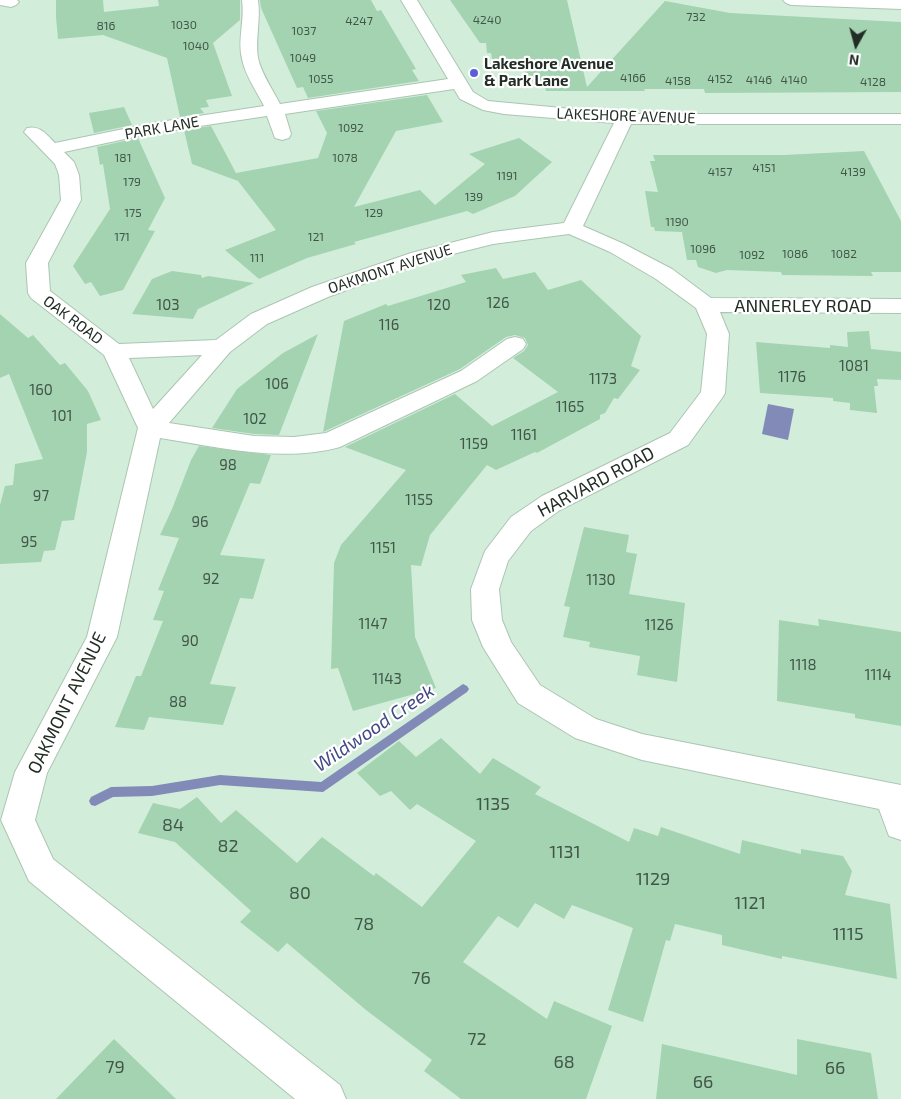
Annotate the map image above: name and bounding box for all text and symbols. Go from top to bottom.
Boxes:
house number: 732 [686,10,706,24]
house number: 4240 [473,13,501,27]
house number: 4247 [345,14,373,28]
house number: 1030 [171,18,197,32]
house number: 816 [97,19,115,33]
north arrow [831,20,881,70]
house number: 1037 [292,24,316,38]
house number: 1040 [183,39,209,53]
house number: 1049 [290,51,316,65]
text: N [848,51,860,69]
place label: Lakeshore Avenue & Park Lane [484,55,614,90]
marker: Lakeshore Avenue & Park Lane [468,67,480,79]
house number: 4166 [620,71,646,85]
house number: 1055 [309,72,333,86]
house number: 4152 [707,72,733,86]
house number: 4146 [746,73,772,87]
house number: 4140 [781,73,807,87]
house number: 4158 [665,74,691,88]
house number: 4128 [860,75,886,89]
street label: LAKESHORE AVENUE [556,105,696,127]
street label: PARK LANE [123,113,201,143]
house number: 1092 [338,121,364,135]
house number: 181 [115,151,131,165]
house number: 1078 [332,151,358,165]
house number: 4151 [752,161,776,175]
house number: 4157 [708,165,732,179]
house number: 4139 [840,165,866,179]
house number: 1191 [496,169,518,183]
house number: 179 [123,175,141,189]
house number: 139 [465,190,483,204]
house number: 175 [124,206,142,220]
house number: 129 [365,206,383,220]
house number: 1190 [665,215,689,229]
house number: 171 [114,230,130,244]
house number: 121 [308,230,324,244]
street label: OAKMONT AVENUE [326,240,454,298]
house number: 1096 [690,242,716,256]
house number: 1086 [782,247,808,261]
house number: 1082 [831,247,857,261]
house number: 1092 [739,248,765,262]
house number: 111 [250,251,264,265]
street label: OAK ROAD [40,292,106,348]
house number: 126 [487,294,509,312]
street label: ANNERLEY ROAD [734,295,872,317]
house number: 103 [156,296,180,314]
house number: 120 [427,296,451,314]
house number: 116 [379,316,399,334]
house number: 1081 [839,357,869,375]
house number: 1176 [778,368,806,386]
house number: 1173 [589,370,617,388]
house number: 106 [265,375,289,393]
house number: 160 [29,381,53,399]
house number: 1165 [556,398,584,416]
house number: 101 [52,407,72,425]
house number: 102 [243,410,267,428]
house number: 1161 [511,426,537,444]
house number: 1159 [460,435,488,453]
street label: HARVARD ROAD [534,442,658,522]
house number: 98 [219,456,237,474]
house number: 97 [33,487,49,505]
house number: 1155 [405,491,433,509]
house number: 96 [191,513,209,531]
house number: 95 [21,533,37,551]
house number: 1151 [370,539,396,557]
house number: 92 [202,570,220,588]
house number: 1130 [586,571,616,589]
house number: 1147 [359,615,387,633]
house number: 1126 [645,616,673,634]
street label: OAKMONT AVENUE [23,629,111,777]
house number: 90 [181,632,199,650]
house number: 1118 [789,656,817,674]
house number: 1114 [864,666,892,684]
house number: 1143 [372,670,402,688]
water label: Wildwood Creek [310,679,438,777]
house number: 88 [169,693,187,711]
house number: 1135 [476,793,510,815]
house number: 84 [162,814,184,836]
house number: 82 [217,835,239,857]
house number: 1131 [549,841,581,863]
house number: 1129 [636,868,670,890]
house number: 80 [289,882,311,904]
house number: 1121 [734,892,766,914]
house number: 78 [354,913,374,935]
house number: 1115 [832,923,864,945]
house number: 76 [411,967,431,989]
house number: 72 [467,1028,487,1050]
house number: 68 [553,1051,575,1073]
house number: 79 [105,1056,125,1078]
house number: 66 [825,1057,845,1079]
house number: 66 [693,1071,713,1093]

